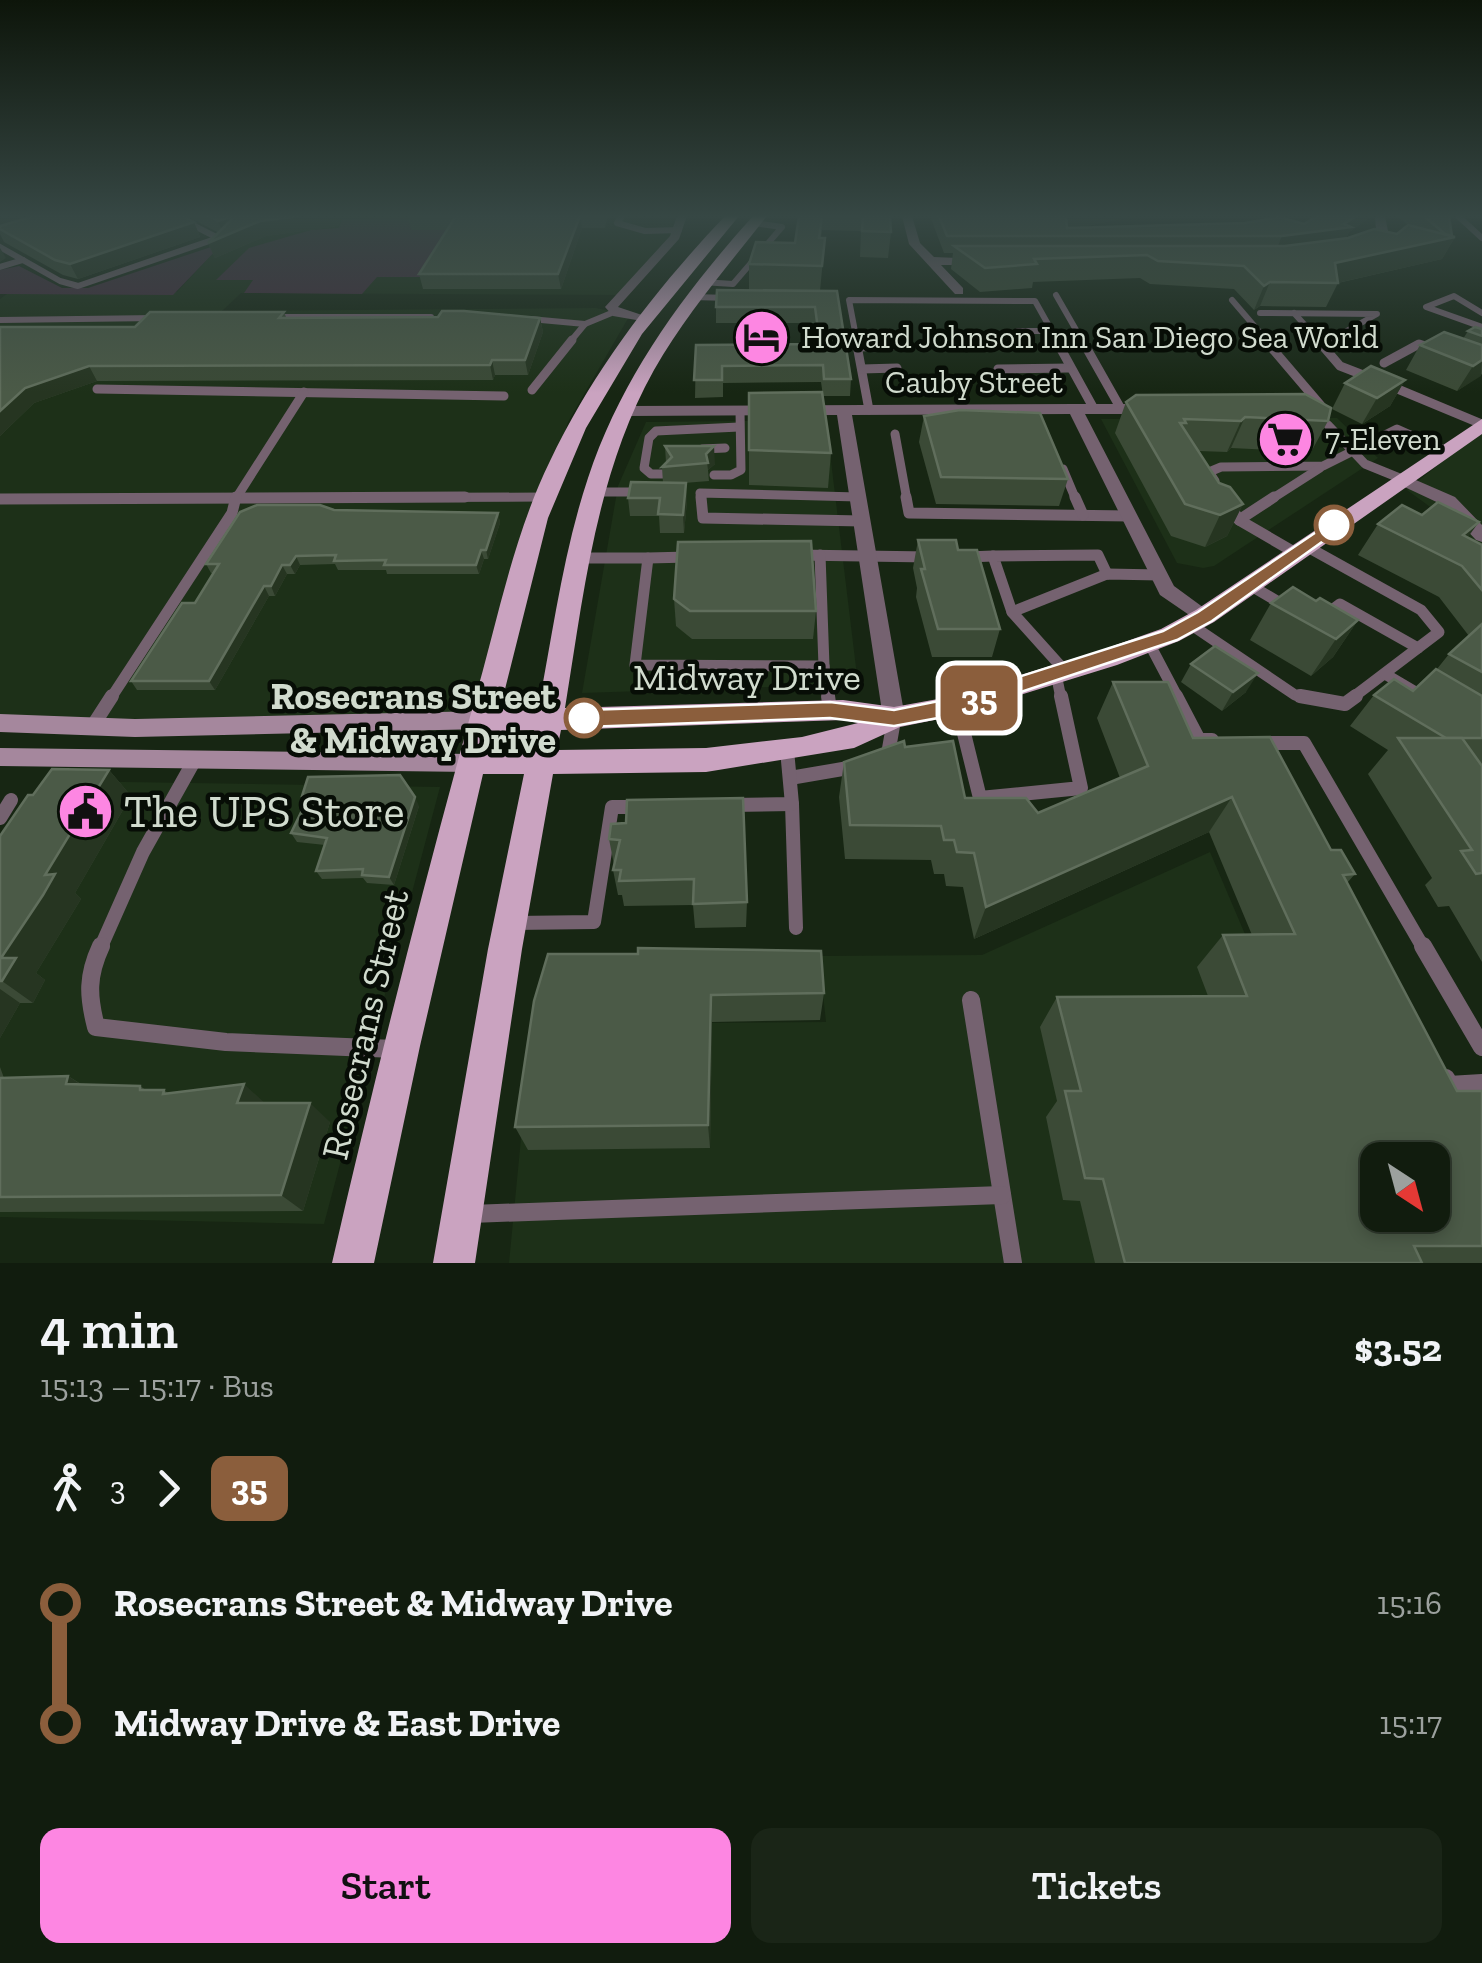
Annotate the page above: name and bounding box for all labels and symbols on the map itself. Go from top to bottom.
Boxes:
hotel icon: Howard Johnson Inn San Diego Sea World [732,307,792,367]
place label: Howard Johnson Inn San Diego Sea World [801,318,1379,356]
street label: Cauby Street [885,363,1063,401]
supermarket icon: 7-Eleven [1256,409,1316,469]
place label: 7-Eleven [1325,420,1441,458]
unlabelled marker [1315,506,1353,544]
street label: Midway Drive [633,654,861,700]
line badge: 35 [934,666,1024,730]
place label: Rosecrans Street & Midway Drive [271,673,557,763]
marker: Rosecrans Street & Midway Drive [565,699,603,737]
public building icon: The UPS Store [55,781,115,841]
place label: The UPS Store [124,785,405,839]
street label: Rosecrans Street [312,884,418,1164]
north arrow [1360,1142,1450,1232]

